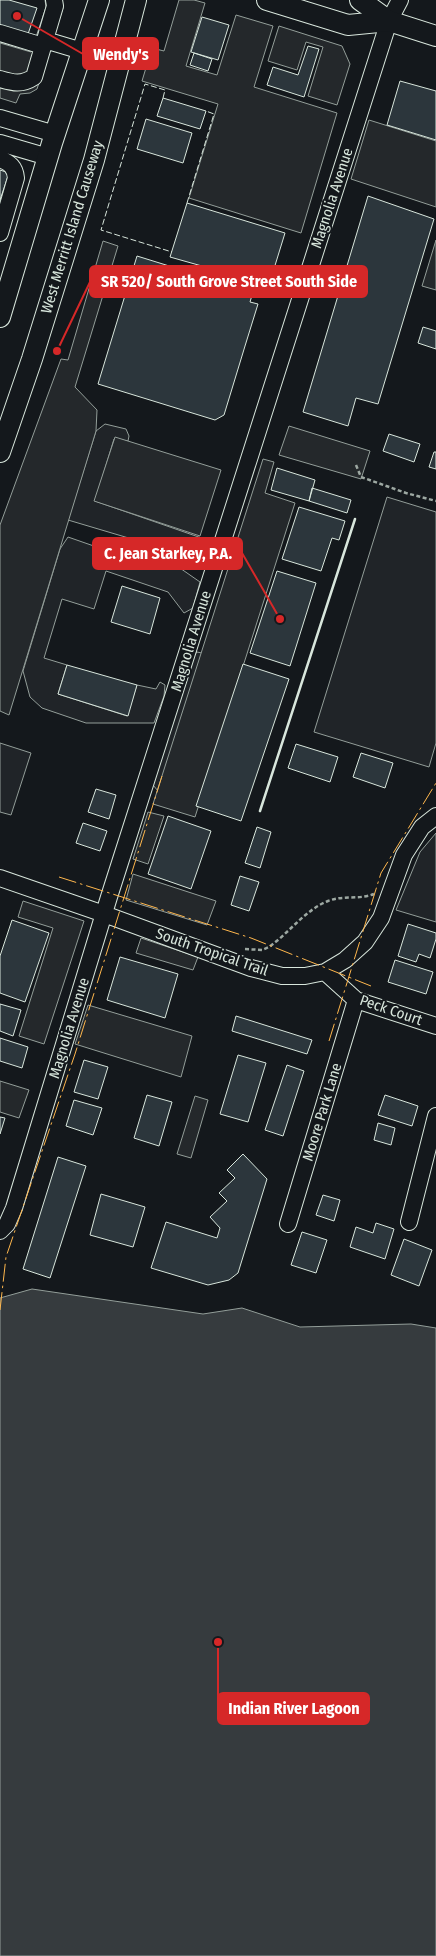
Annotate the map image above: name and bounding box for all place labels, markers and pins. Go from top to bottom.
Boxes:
callout: Wendy's [83,38,158,69]
callout: SR 520/ South Grove Street South Side [90,266,367,297]
callout: C. Jean Starkey, P.A. [93,538,242,569]
callout: Indian River Lagoon [218,1693,369,1724]

